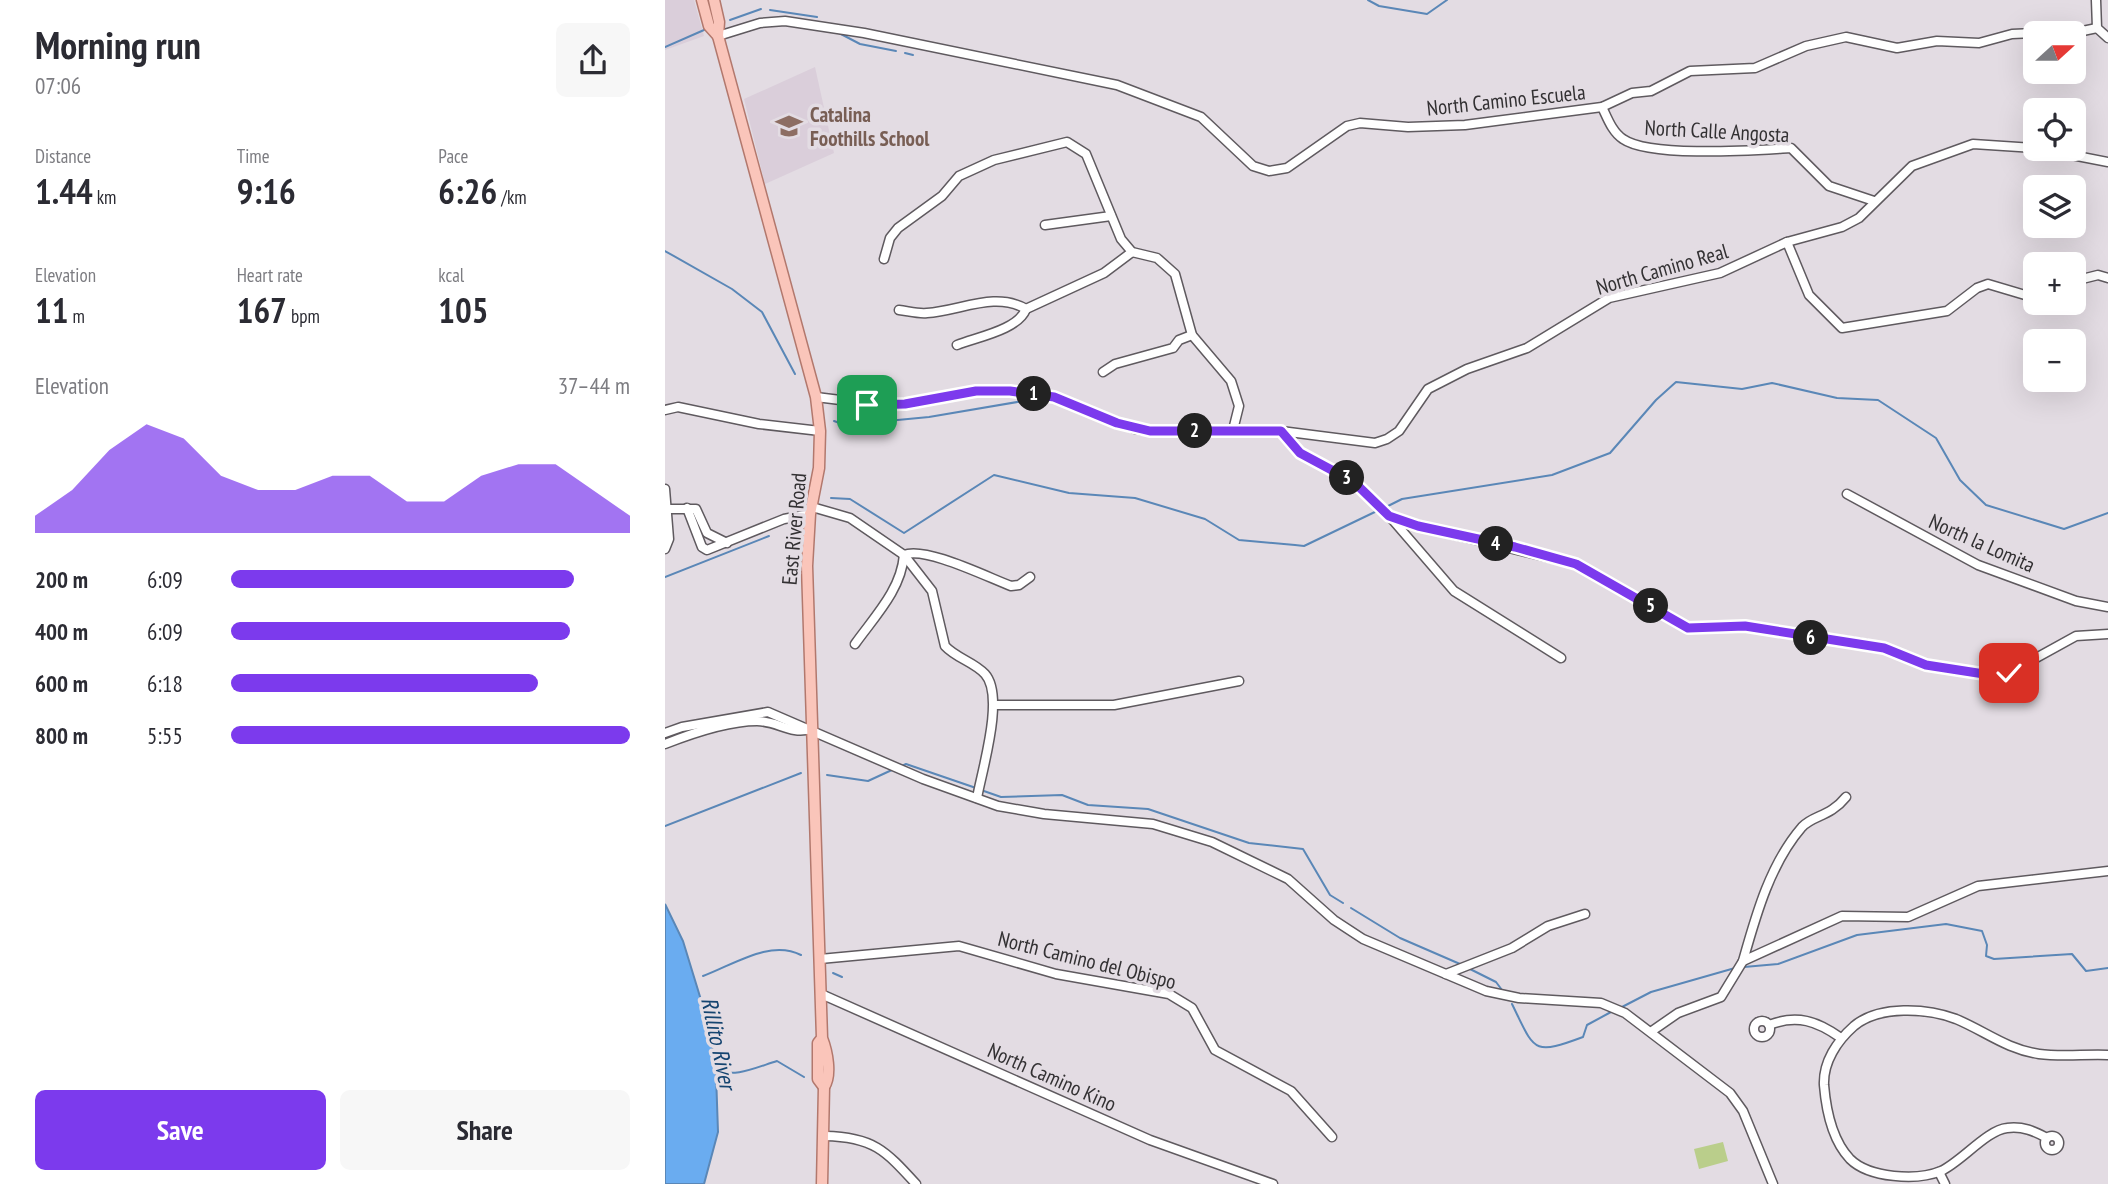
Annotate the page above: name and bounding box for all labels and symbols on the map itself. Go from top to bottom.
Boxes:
north arrow [2023,21,2086,84]
street label: North Camino Escuela [1425,78,1587,122]
place label: Catalina Foothills School [810,101,930,152]
school or university icon: Catalina Foothills School [774,111,804,141]
street label: North Calle Angosta [1644,114,1790,148]
street label: North Camino Real [1593,237,1731,301]
pin [837,375,897,435]
pin: 1 [1017,376,1051,412]
pin: 2 [1177,414,1213,448]
pin: 3 [1329,461,1365,496]
street label: East River Road [776,472,812,586]
street label: North la Lomita [1925,508,2039,578]
pin: 4 [1479,526,1513,562]
pin: 5 [1633,588,1669,624]
pin: 6 [1793,620,1829,656]
pin [1979,643,2039,703]
street label: North Camino del Obispo [995,925,1179,995]
water label: Rillito River [695,994,744,1095]
street label: North Camino Kino [983,1037,1121,1117]

